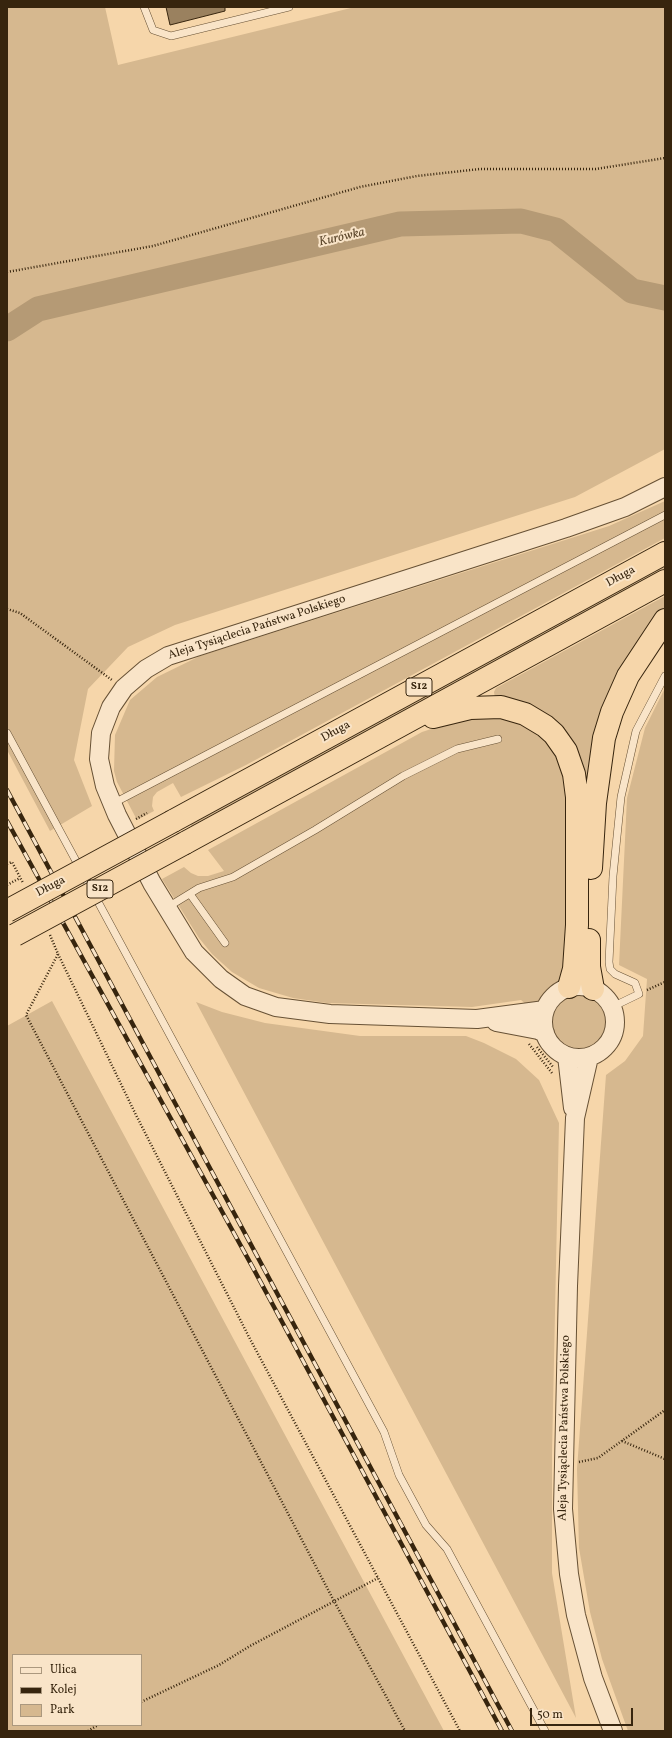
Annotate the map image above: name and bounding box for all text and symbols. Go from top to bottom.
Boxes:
water label: Kurówka [317,225,367,251]
street label: Długa [604,563,638,591]
street label: Aleja Tysiąclecia Państwa Polskiego [166,592,348,664]
road number: S12 [406,678,432,696]
street label: Długa [319,718,353,746]
street label: Długa [34,873,68,901]
road number: S12 [87,880,113,898]
street label: Aleja Tysiąclecia Państwa Polskiego [556,1335,574,1521]
legend [12,1654,142,1726]
text: Ulica [50,1662,77,1678]
text: Kolej [50,1682,77,1698]
scale bar [532,1700,635,1726]
text: Park [50,1702,75,1718]
text: 50 m [537,1707,563,1723]

